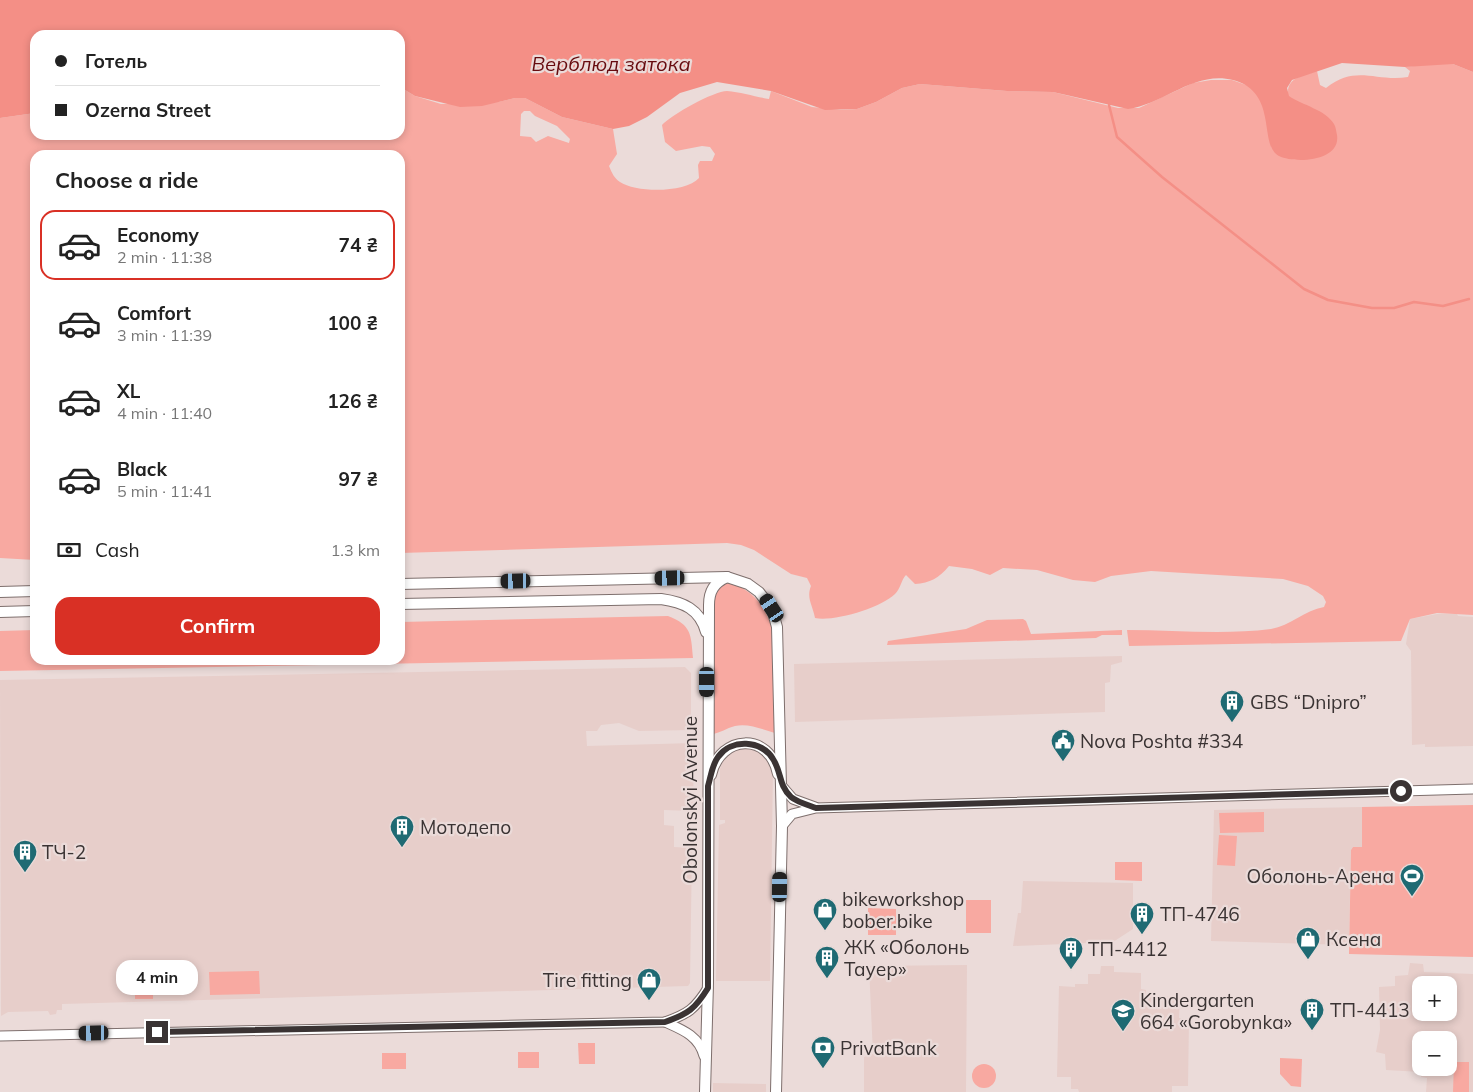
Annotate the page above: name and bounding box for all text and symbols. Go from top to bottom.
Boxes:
text: Готель [85,49,147,73]
water label: Верблюд затока [531,51,691,76]
text: Ozerna Street [85,98,211,122]
text: Choose a ride [55,166,198,194]
icon: car [57,223,102,268]
text: Economy [117,223,199,247]
text: 74 ₴ [339,233,378,257]
text: 2 min · 11:38 [117,247,212,267]
icon: car [57,301,102,346]
text: Comfort [117,301,191,325]
text: 100 ₴ [327,311,378,335]
text: 3 min · 11:39 [117,325,212,345]
icon: car [57,379,102,424]
text: XL [117,379,140,403]
text: 126 ₴ [327,389,378,413]
text: 4 min · 11:40 [117,403,212,423]
icon: car [57,457,102,502]
text: Black [117,457,167,481]
text: 97 ₴ [339,467,378,491]
text: 5 min · 11:41 [117,481,212,501]
icon: cash [55,536,83,564]
text: Cash [95,538,140,562]
text: 1.3 km [331,540,380,560]
car [654,570,685,586]
car [500,573,531,589]
car [757,591,786,625]
button: Confirm [55,597,380,655]
car [699,667,714,697]
building icon: GBS “Dnipro” [1219,689,1245,723]
place label: GBS “Dnipro” [1250,690,1367,714]
street label: Obolonskyi Avenue [678,716,702,884]
public building icon: Nova Poshta #334 [1050,728,1076,762]
place label: Nova Poshta #334 [1080,729,1243,753]
route start [1390,780,1412,802]
building icon: Мотодепо [389,814,415,848]
place label: Мотодепо [420,815,511,839]
building icon: ТЧ-2 [12,839,38,873]
place label: ТЧ-2 [42,840,86,864]
sports icon: Оболонь-Арена [1399,863,1425,897]
place label: Оболонь-Арена [1247,864,1394,888]
car [772,872,787,902]
place label: bikeworkshop bober.bike [842,887,964,933]
shop icon: bikeworkshop bober.bike [812,897,838,931]
building icon: ТП-4746 [1129,901,1155,935]
place label: ТП-4746 [1160,902,1240,926]
shop icon: Ксена [1295,926,1321,960]
place label: Ксена [1326,927,1381,951]
place label: ЖК «Оболонь Тауер» [844,935,969,981]
building icon: ТП-4412 [1058,936,1084,970]
place label: ТП-4412 [1088,937,1168,961]
building icon: ЖК «Оболонь Тауер» [814,945,840,979]
callout: 4 min [116,960,198,994]
text: 4 min [136,967,178,987]
shop icon: Tire fitting [636,967,662,1001]
place label: Tire fitting [543,968,632,992]
map controls [1412,976,1457,1076]
button: + [1412,976,1457,1021]
place label: Kindergarten 664 «Gorobynka» [1140,988,1292,1034]
building icon: ТП-4413 [1299,997,1325,1031]
school or university icon: Kindergarten 664 «Gorobynka» [1110,998,1136,1032]
place label: ТП-4413 [1330,998,1410,1022]
route end [146,1021,168,1043]
car [78,1025,109,1041]
button: − [1412,1031,1457,1076]
bank icon: PrivatBank [810,1035,836,1069]
place label: PrivatBank [840,1036,937,1060]

